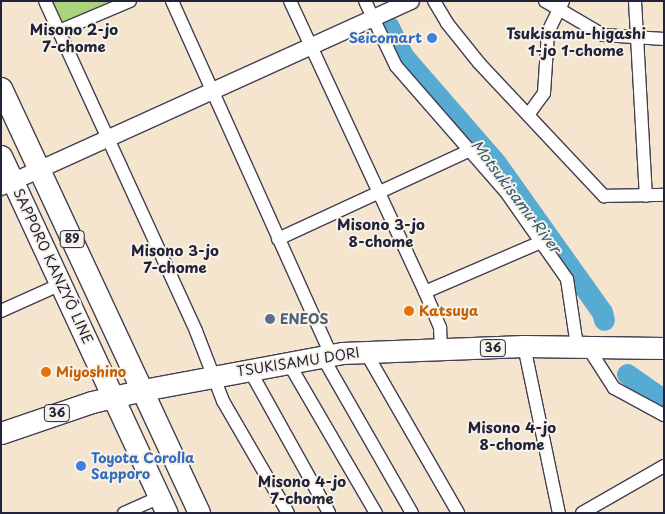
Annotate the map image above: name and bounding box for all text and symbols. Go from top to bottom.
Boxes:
district label: Misono 2-jo 7-chome [30,19,118,54]
district label: Tsukisamu-higashi 1-jo 1-chome [506,23,646,58]
place label: Seicomart [349,30,422,46]
marker: Seicomart [426,32,438,44]
water label: Motsukisamu River [469,136,565,256]
street label: SAPPORO KANZYŌ LINE [10,186,96,346]
district label: Misono 3-jo 8-chome [337,214,425,249]
road number: 89 [60,230,84,248]
district label: Misono 3-jo 7-chome [131,240,219,275]
place label: Katsuya [419,303,478,319]
marker: Katsuya [403,305,415,317]
place label: ENEOS [280,311,328,327]
marker: ENEOS [264,313,276,325]
road number: 36 [479,338,507,358]
street label: TSUKISAMU DORI [235,344,361,380]
place label: Miyoshino [56,364,126,380]
marker: Miyoshino [40,366,52,378]
road number: 36 [43,403,71,422]
district label: Misono 4-jo 8-chome [468,417,556,452]
place label: Toyota Corolla Sapporo [91,450,194,482]
marker: Toyota Corolla Sapporo [75,460,87,472]
district label: Misono 4-jo 7-chome [258,471,346,506]

